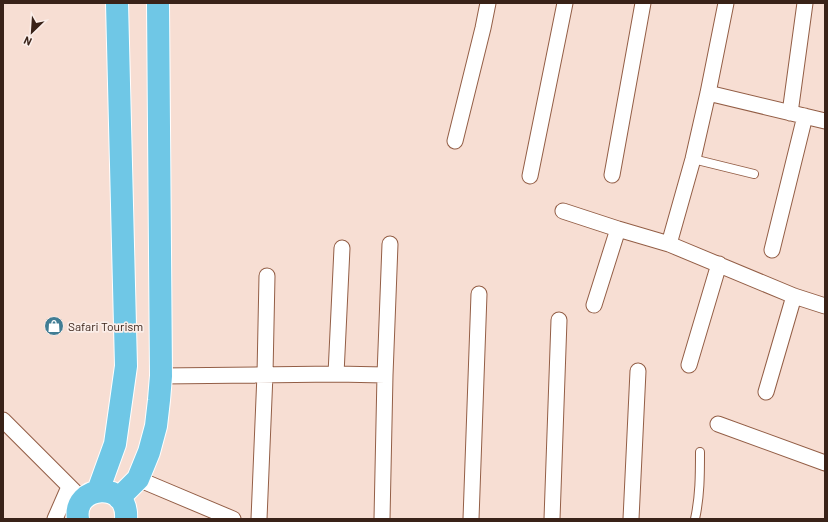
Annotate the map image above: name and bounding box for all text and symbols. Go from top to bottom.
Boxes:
north arrow [12,12,52,52]
text: N [21,34,34,49]
shop icon: Safari Tourism [43,315,65,337]
place label: Safari Tourism [68,319,143,333]

